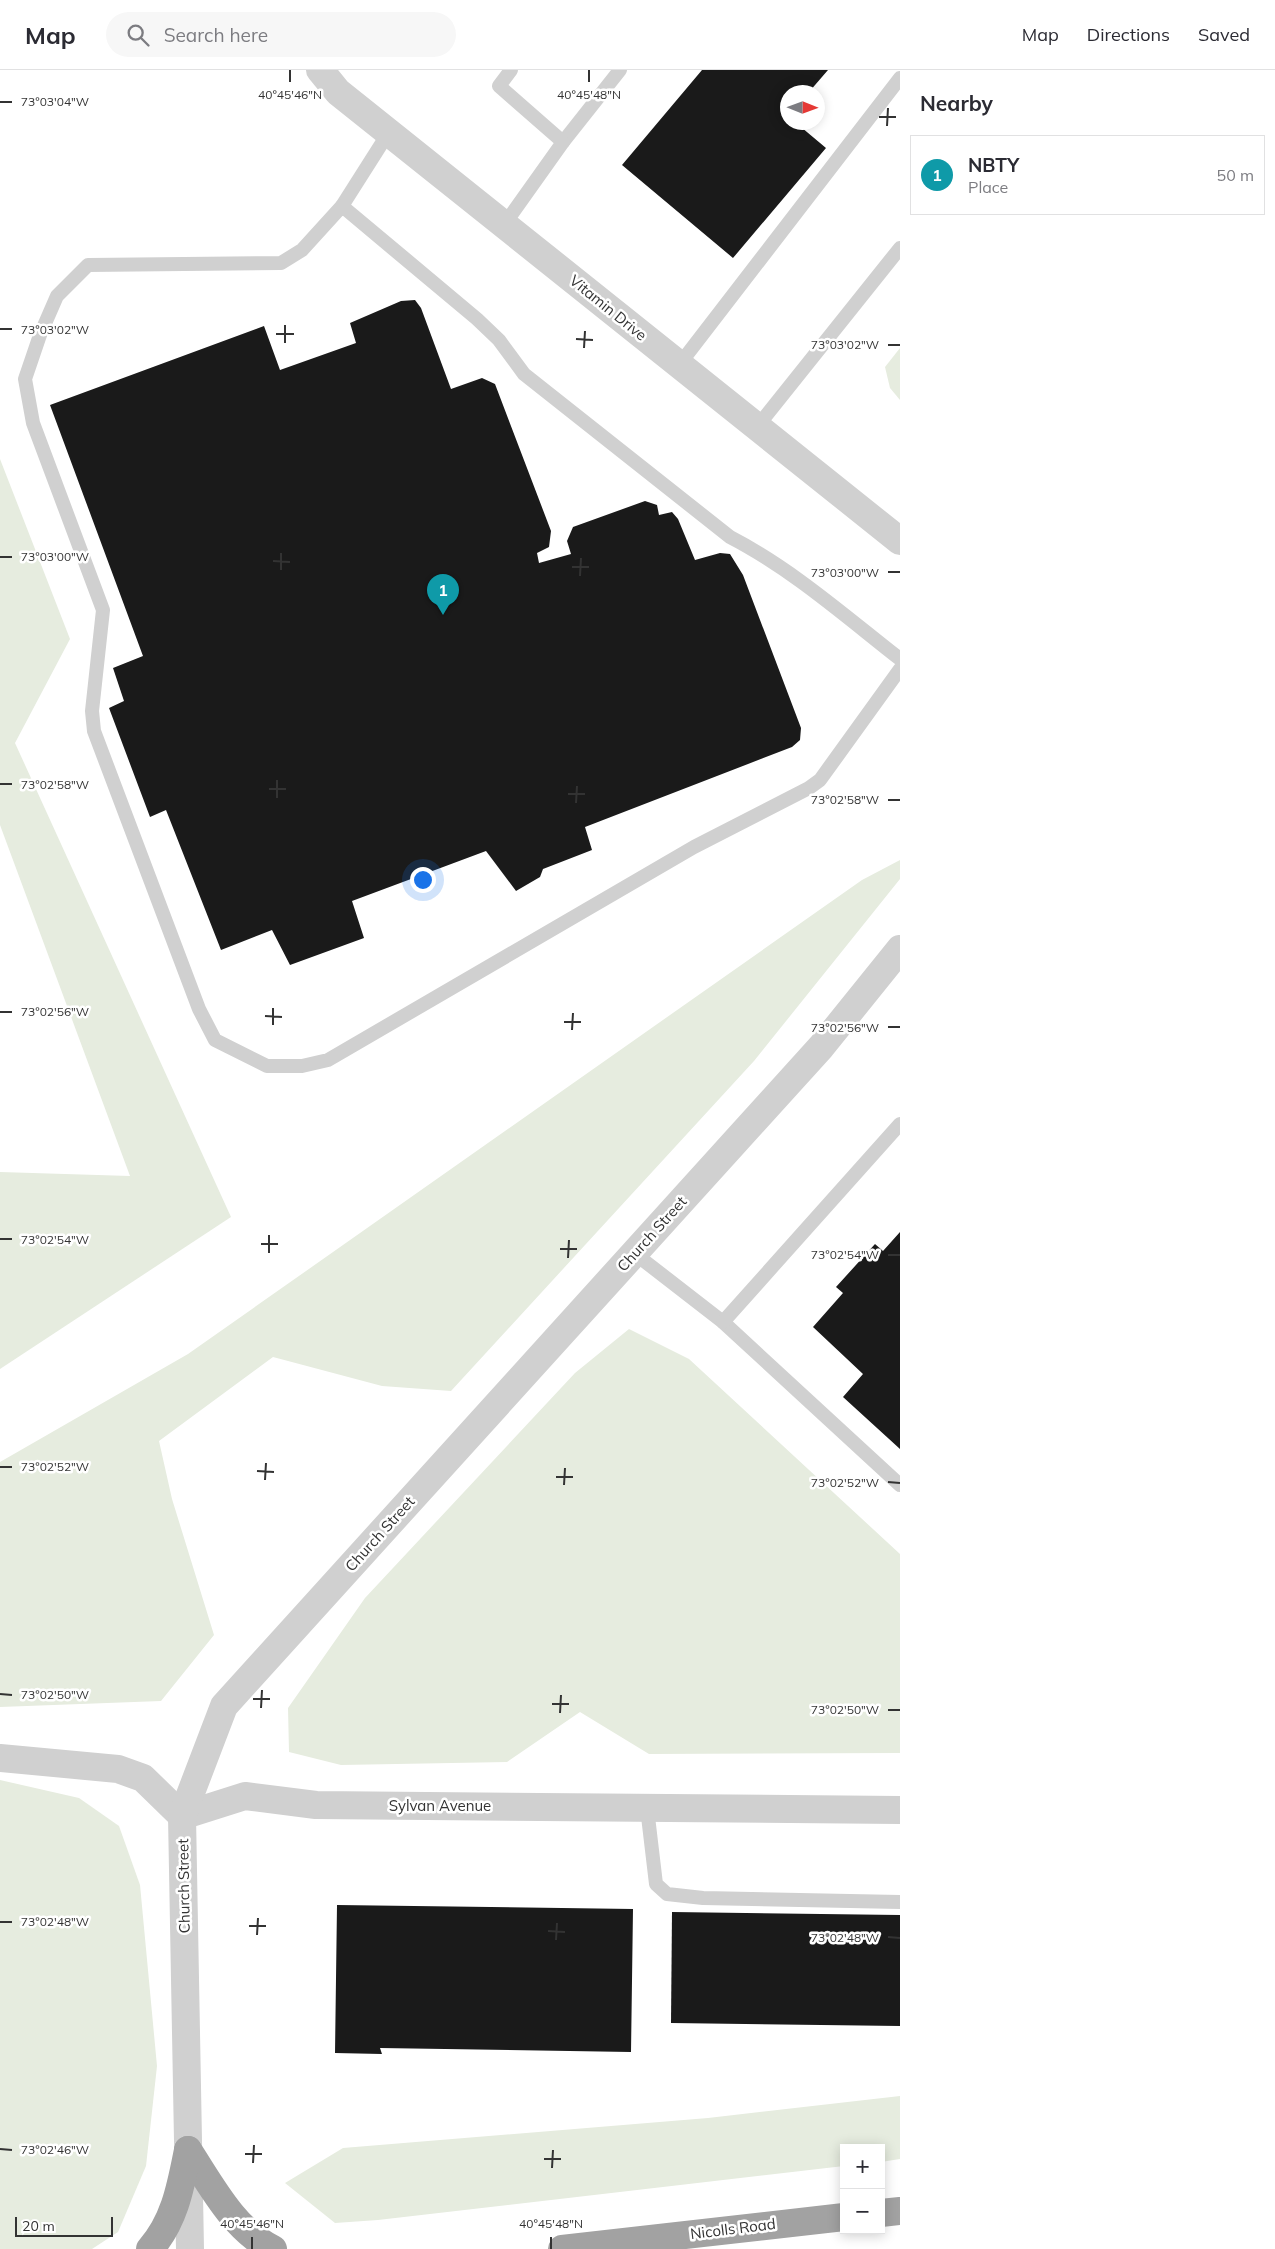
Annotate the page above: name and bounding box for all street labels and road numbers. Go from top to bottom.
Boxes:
street label: Vitamin Drive [566,271,651,345]
street label: Church Street [613,1192,690,1275]
street label: Church Street [341,1492,418,1575]
street label: Sylvan Avenue [389,1796,491,1815]
street label: Church Street [173,1839,194,1934]
street label: Nicolls Road [689,2214,777,2243]

